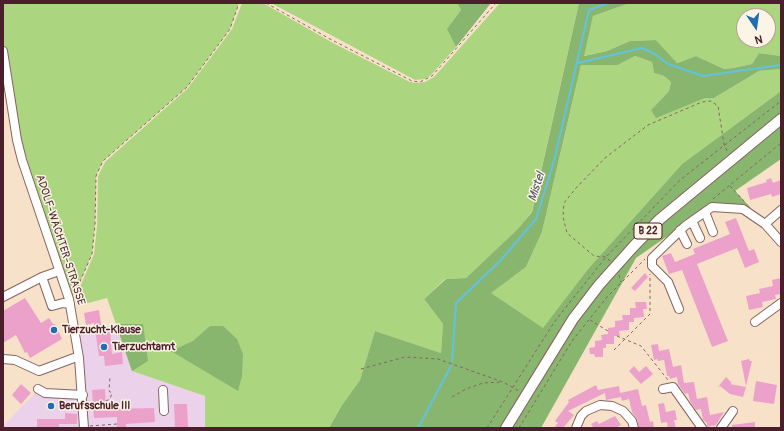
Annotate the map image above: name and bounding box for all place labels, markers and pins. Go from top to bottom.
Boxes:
place label: Tierzucht-Klause [62,323,141,337]
marker: Tierzucht-Klause [49,325,59,335]
place label: Tierzuchtamt [112,340,175,354]
marker: Tierzuchtamt [99,342,109,352]
place label: Berufsschule III [59,399,130,413]
marker: Berufsschule III [46,401,56,411]

